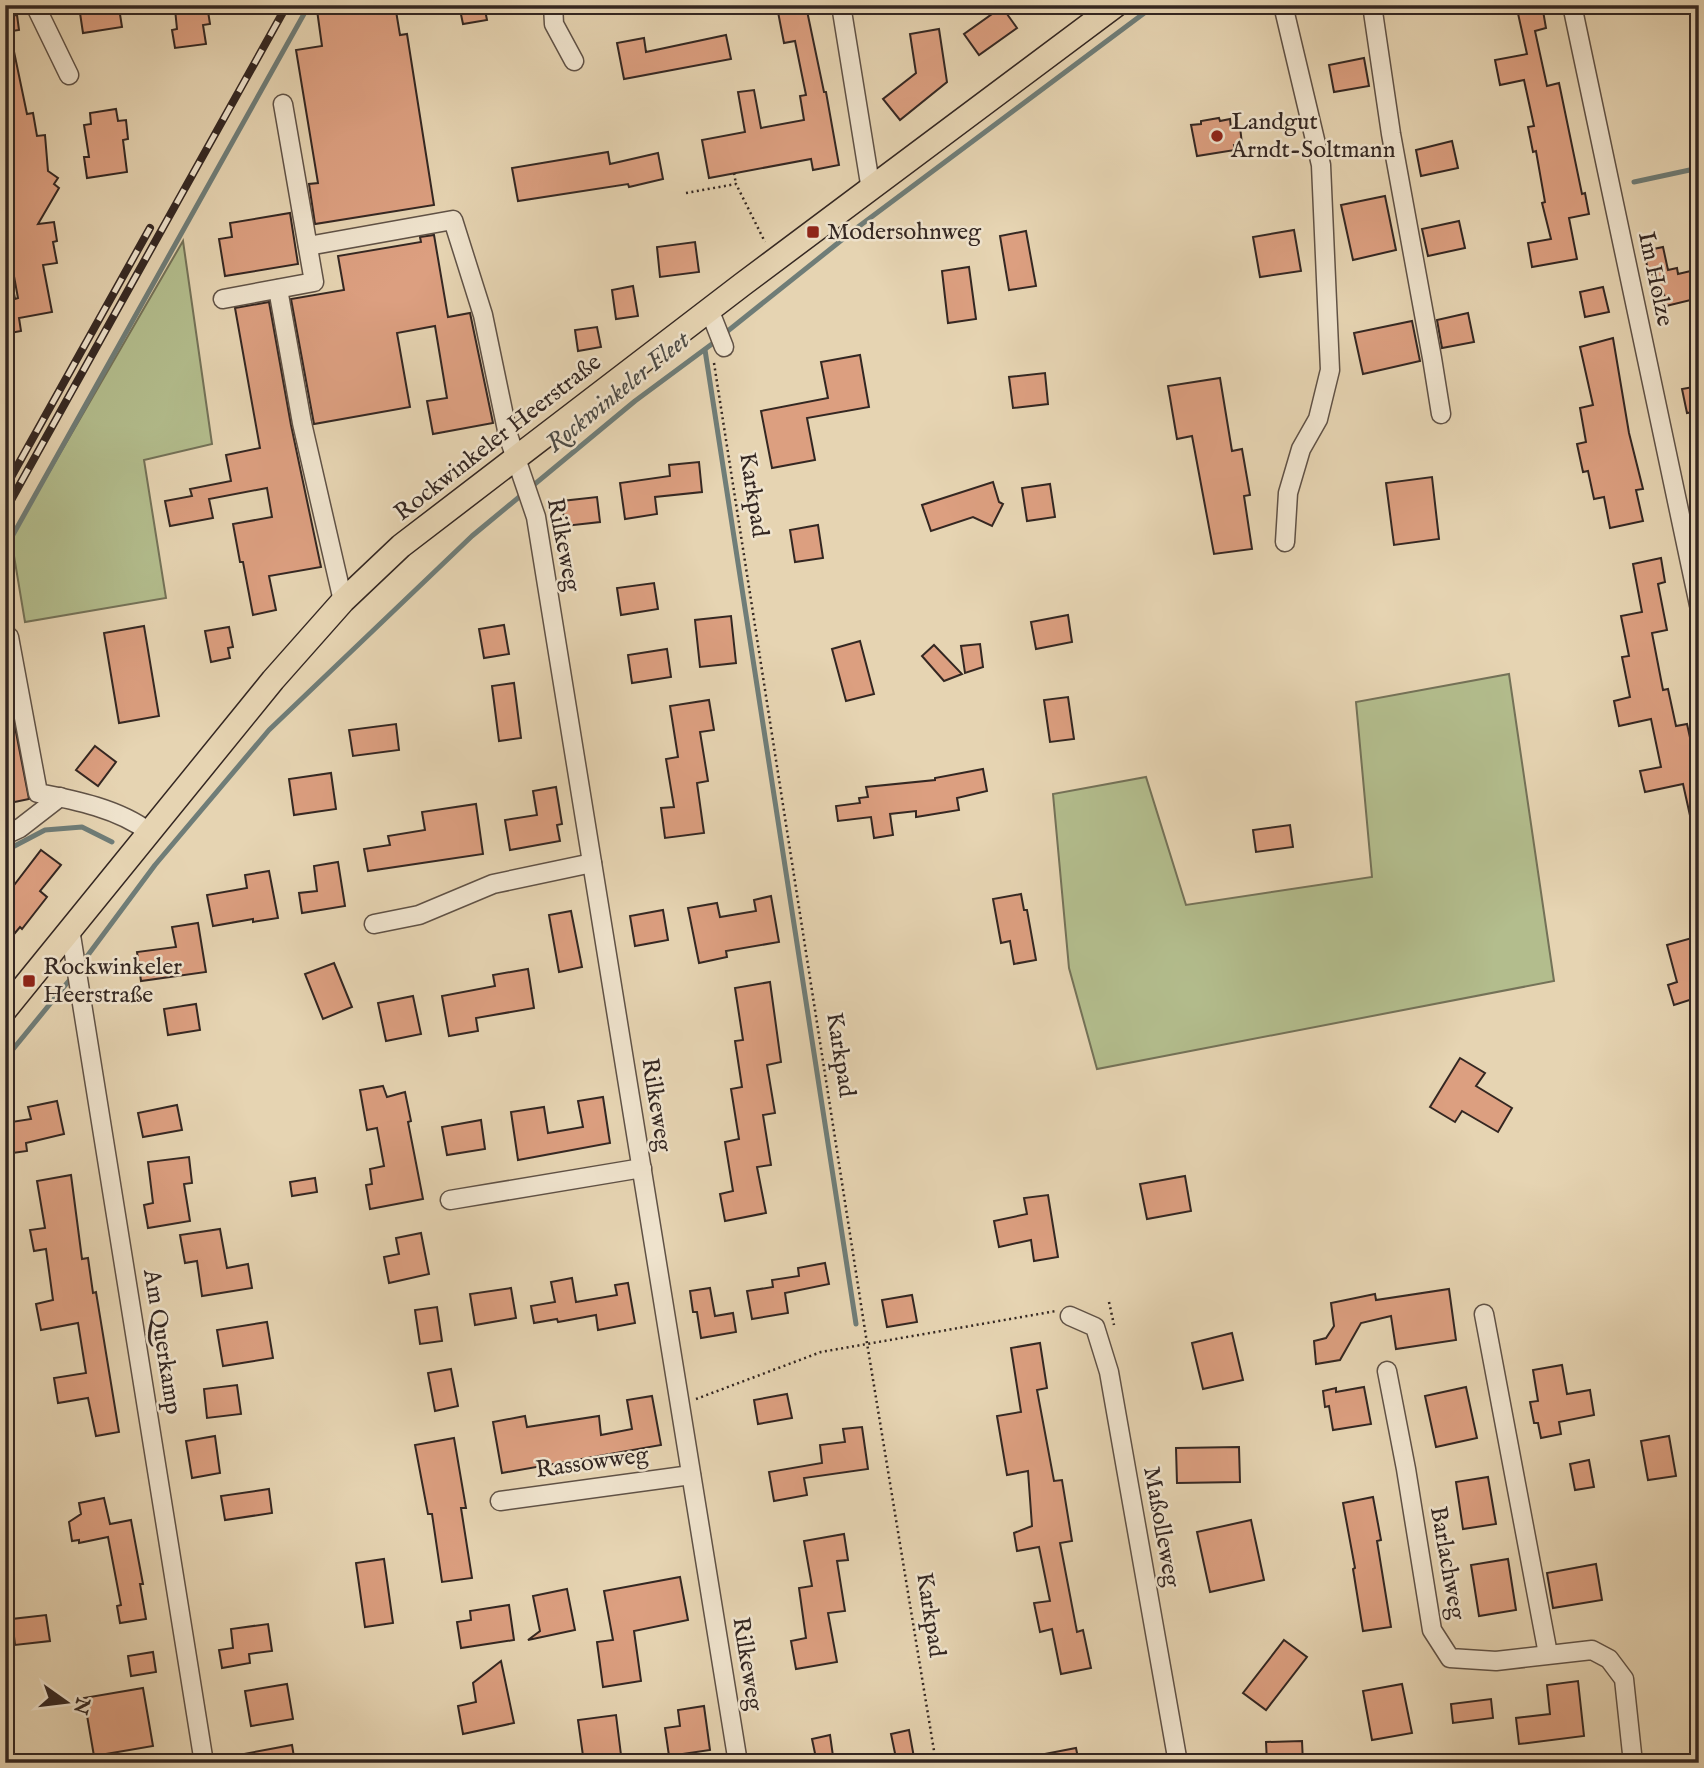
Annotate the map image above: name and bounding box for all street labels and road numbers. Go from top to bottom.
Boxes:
street label: Im Holze [1630,229,1680,329]
street label: Rockwinkeler Heerstraße [388,347,608,529]
street label: Karkpad [731,450,775,540]
street label: Rilkeweg [539,496,587,595]
street label: Karkpad [818,1010,862,1100]
street label: Rilkeweg [633,1056,679,1155]
street label: Am Querkamp [135,1266,189,1417]
street label: Rassowweg [534,1440,651,1486]
street label: Maßolleweg [1135,1464,1187,1591]
street label: Barlachweg [1422,1504,1472,1623]
street label: Karkpad [908,1570,952,1660]
street label: Rilkeweg [724,1615,770,1714]

